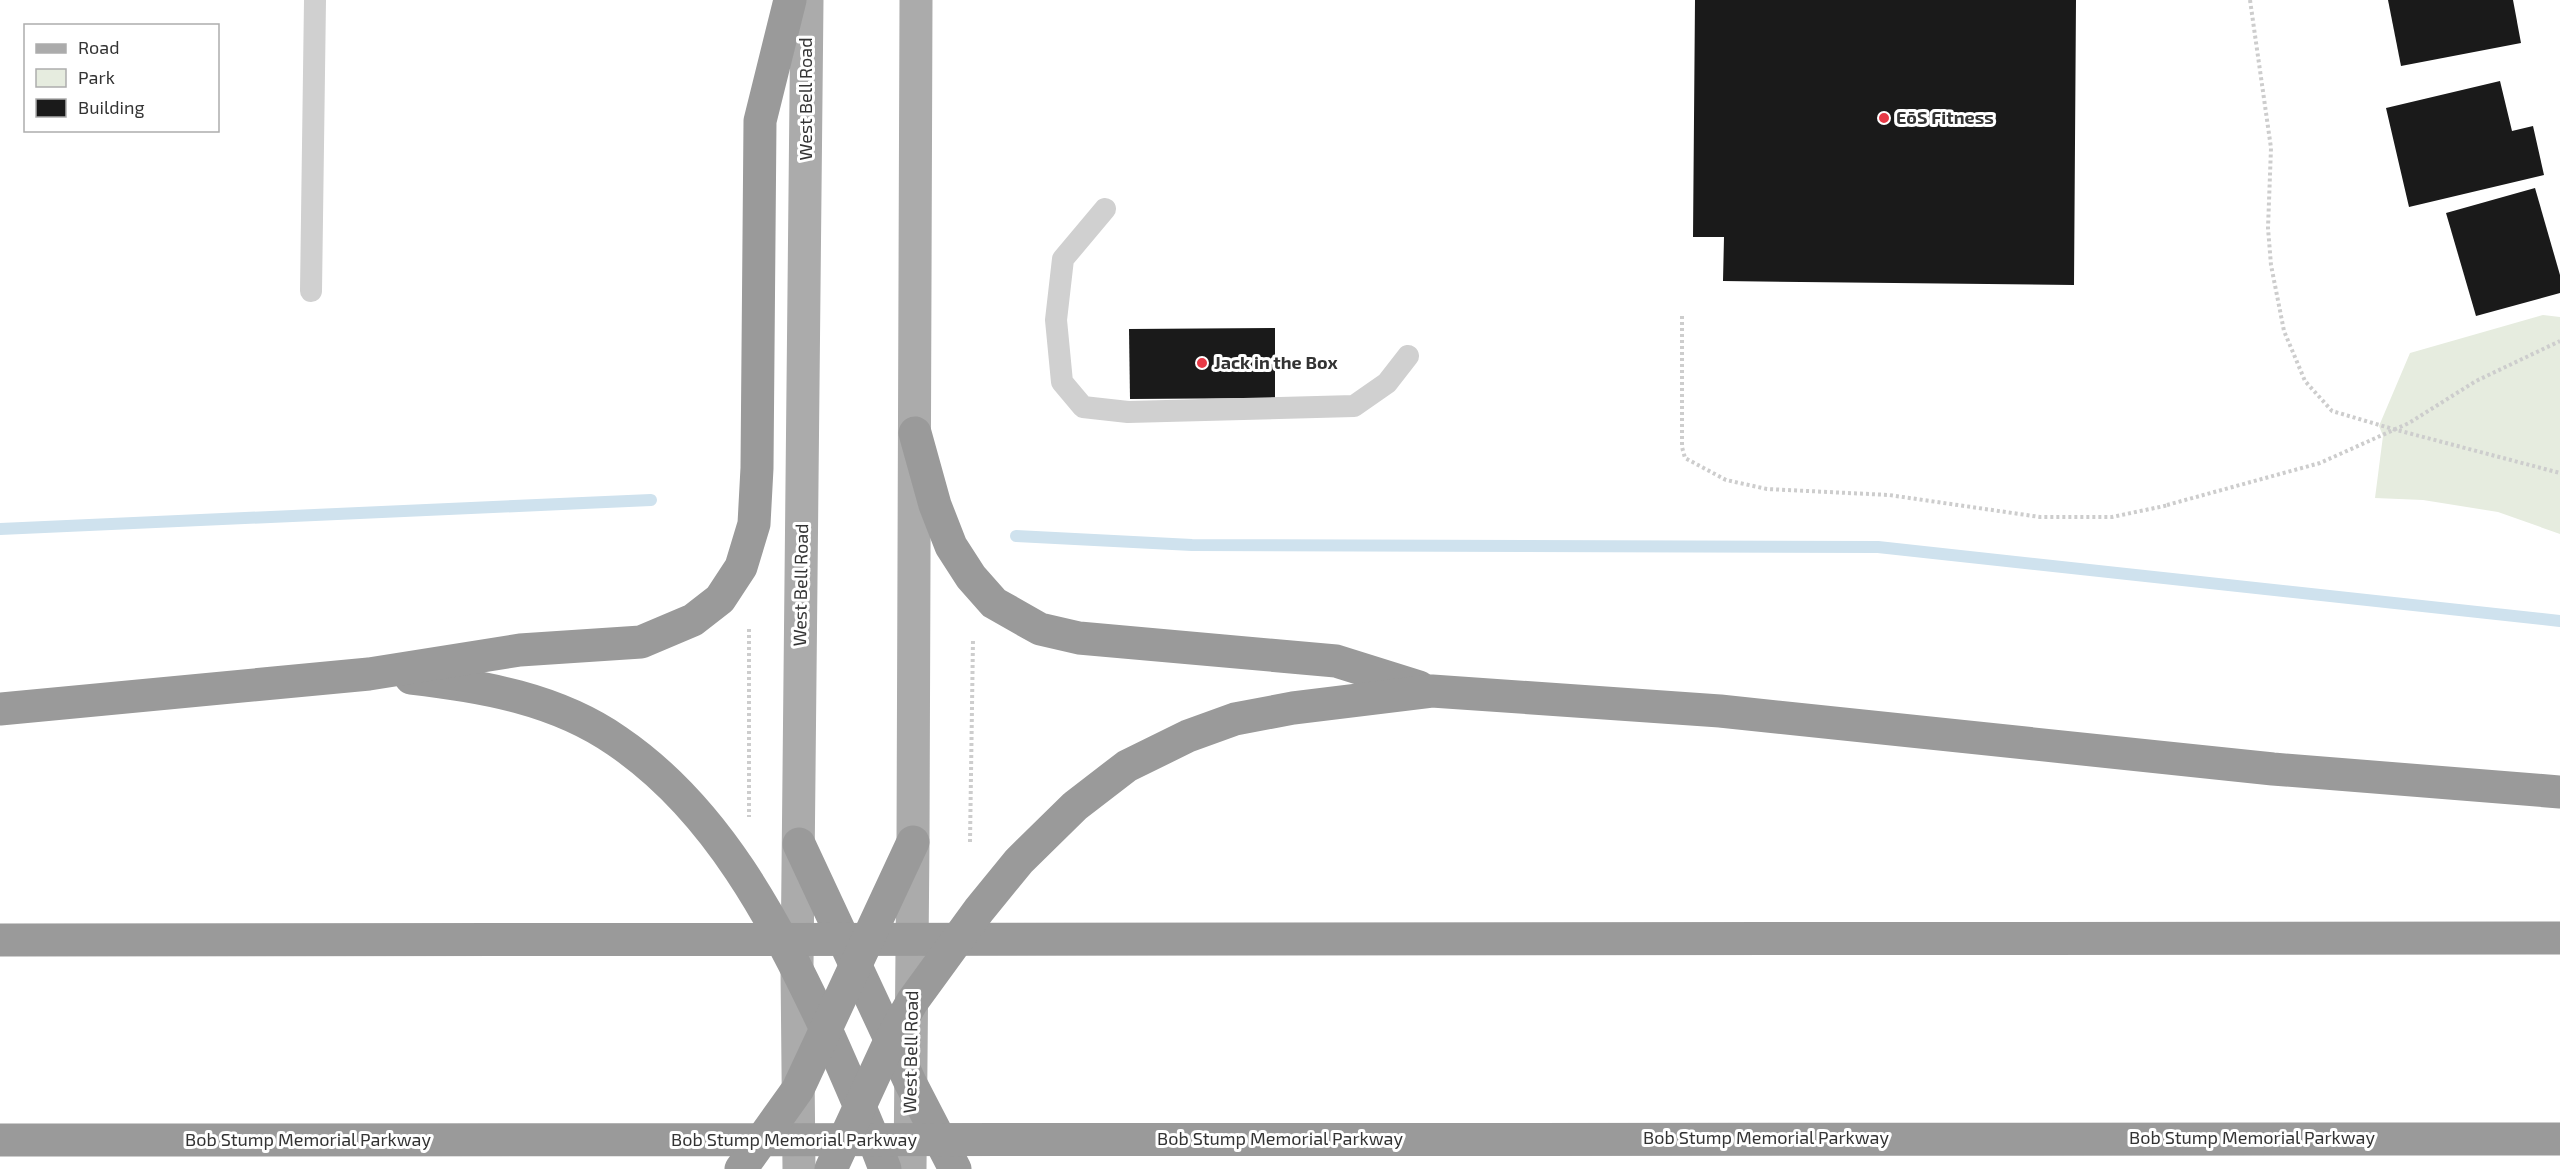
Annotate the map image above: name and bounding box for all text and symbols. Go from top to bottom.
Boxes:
legend [24,24,219,132]
text: Road [78,36,119,58]
street label: West Bell Road [794,38,816,160]
text: Park [78,66,115,88]
text: Building [78,96,145,118]
place label: EōS Fitness [1896,106,1994,128]
marker: EōS Fitness [1877,111,1891,125]
place label: Jack in the Box [1214,351,1338,373]
marker: Jack in the Box [1195,356,1209,370]
street label: West Bell Road [788,523,812,647]
street label: West Bell Road [898,990,922,1114]
street label: Bob Stump Memorial Parkway [1643,1126,1889,1148]
street label: Bob Stump Memorial Parkway [2129,1126,2375,1148]
street label: Bob Stump Memorial Parkway [1157,1127,1403,1149]
street label: Bob Stump Memorial Parkway [185,1128,431,1150]
street label: Bob Stump Memorial Parkway [671,1128,917,1150]

